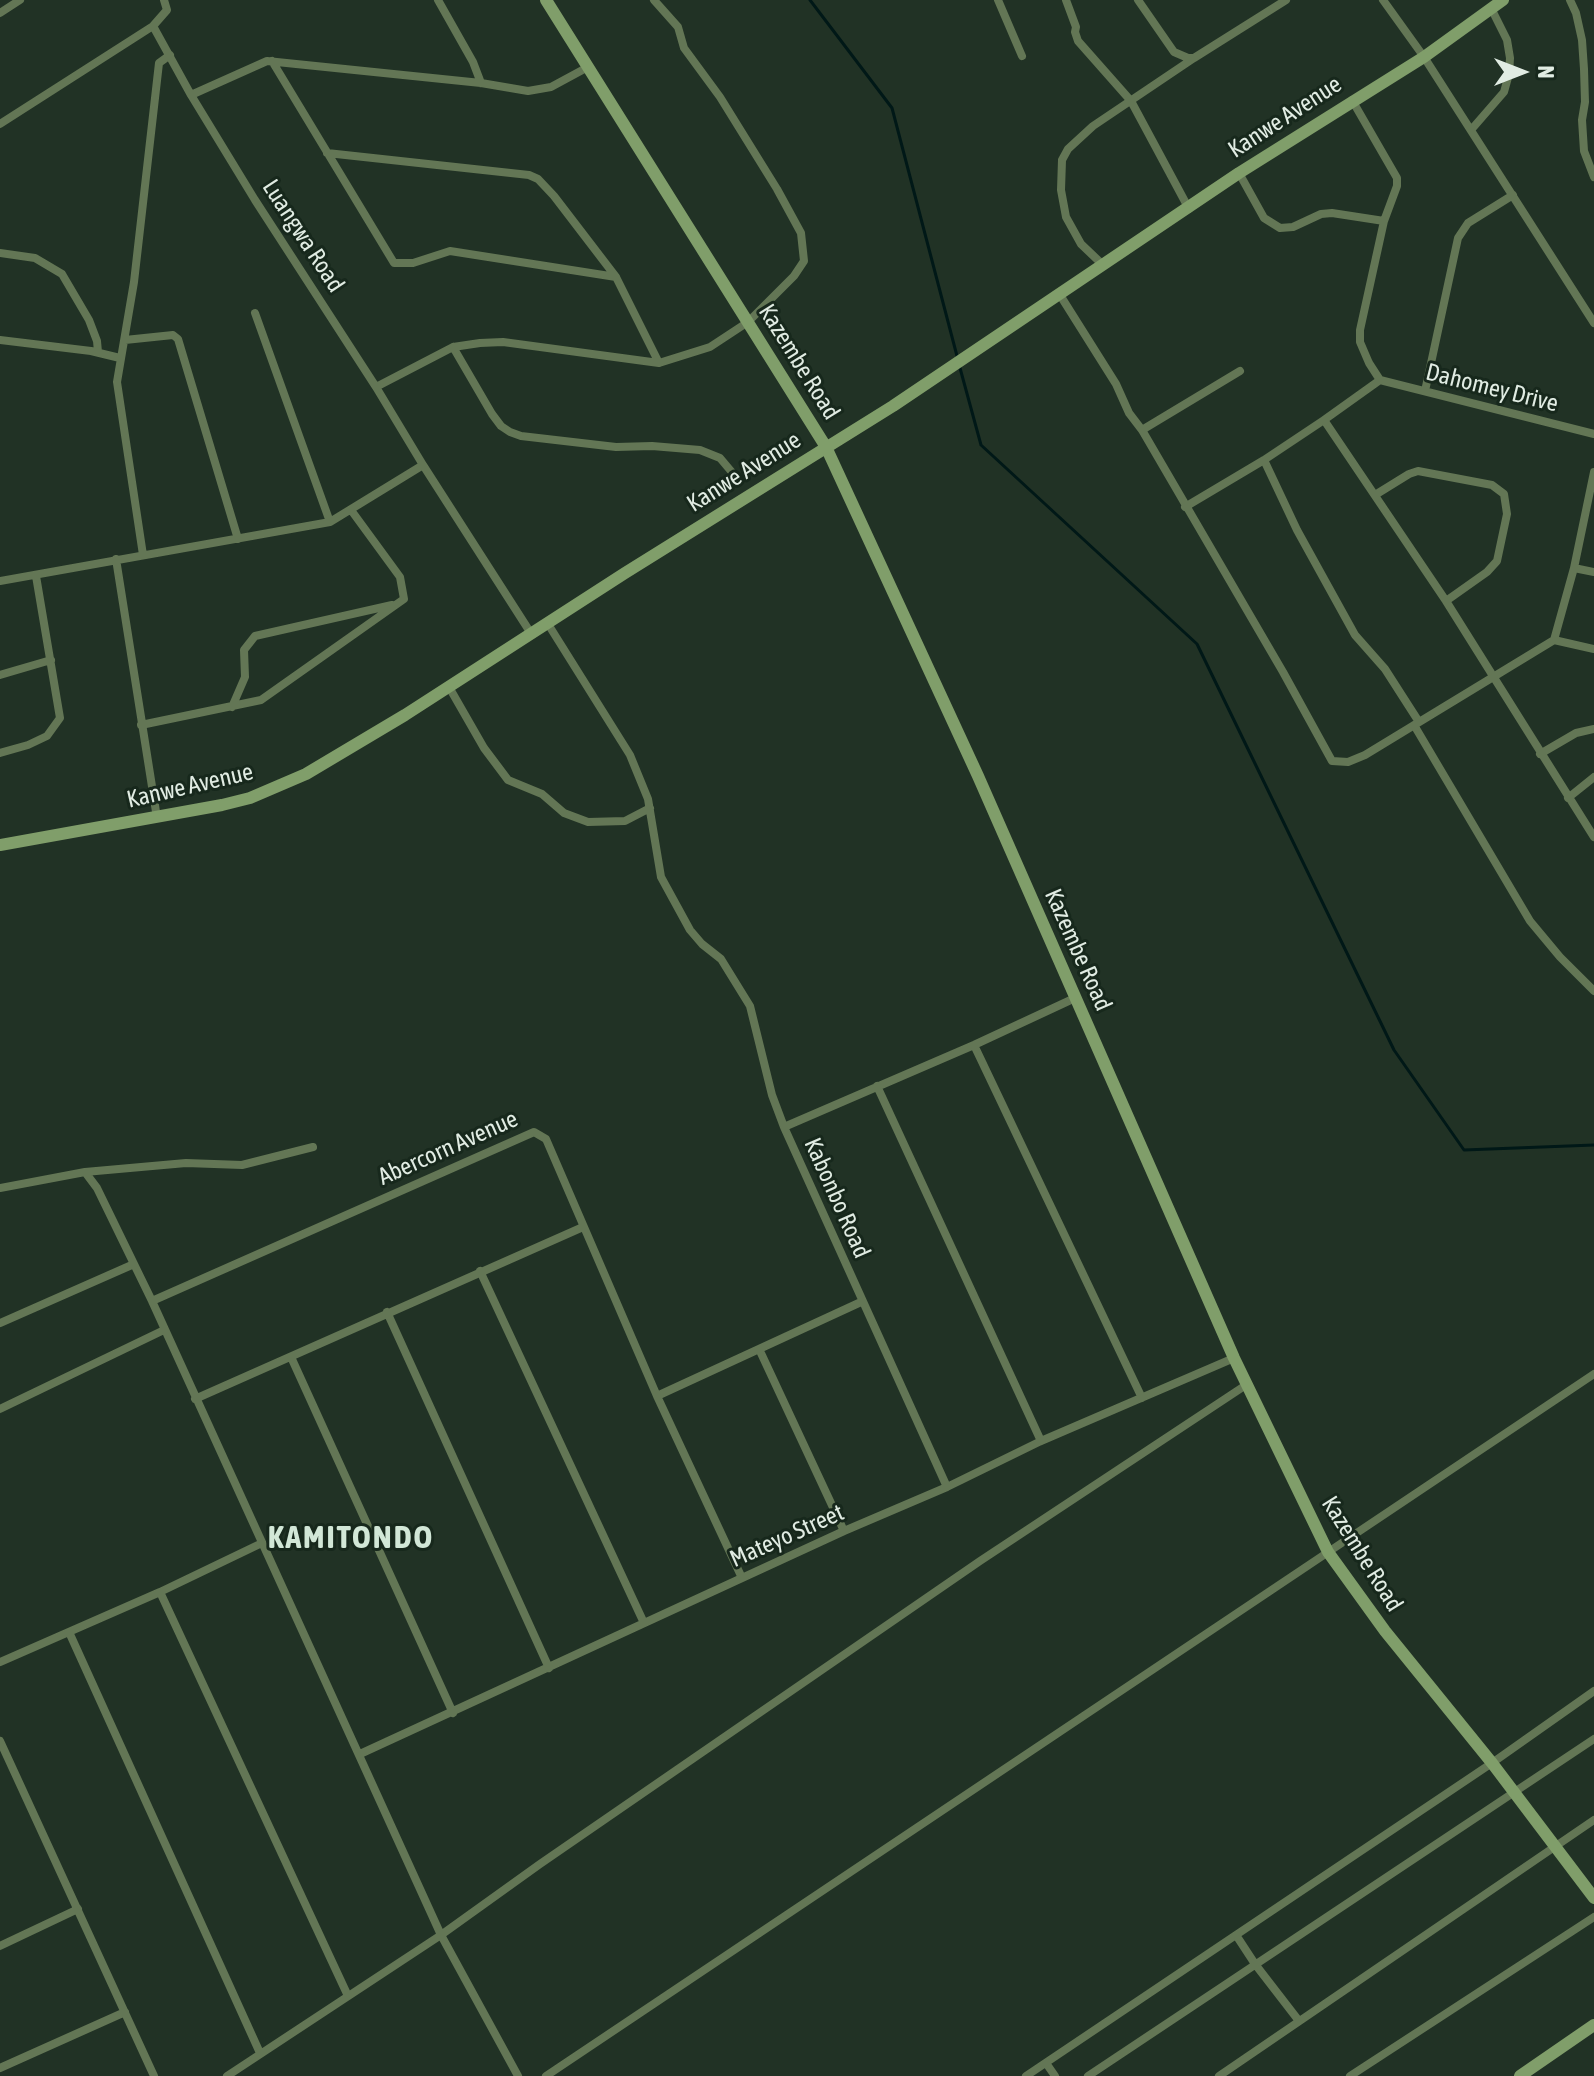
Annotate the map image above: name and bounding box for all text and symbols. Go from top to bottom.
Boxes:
north arrow [1482,32,1562,112]
text: N [1533,66,1559,78]
street label: Kanwe Avenue [1223,70,1347,164]
street label: Luangwa Road [256,174,350,298]
street label: Kazembe Road [752,299,846,425]
street label: Dahomey Drive [1423,358,1561,418]
street label: Kanwe Avenue [682,426,806,518]
street label: Kanwe Avenue [124,757,256,815]
street label: Kazembe Road [1038,885,1118,1015]
street label: Abercorn Avenue [374,1104,522,1192]
street label: Kabonbo Road [798,1133,876,1263]
street label: Kazembe Road [1315,1491,1409,1617]
street label: Mateyo Street [726,1498,848,1574]
district label: KAMITONDO [268,1519,434,1557]

